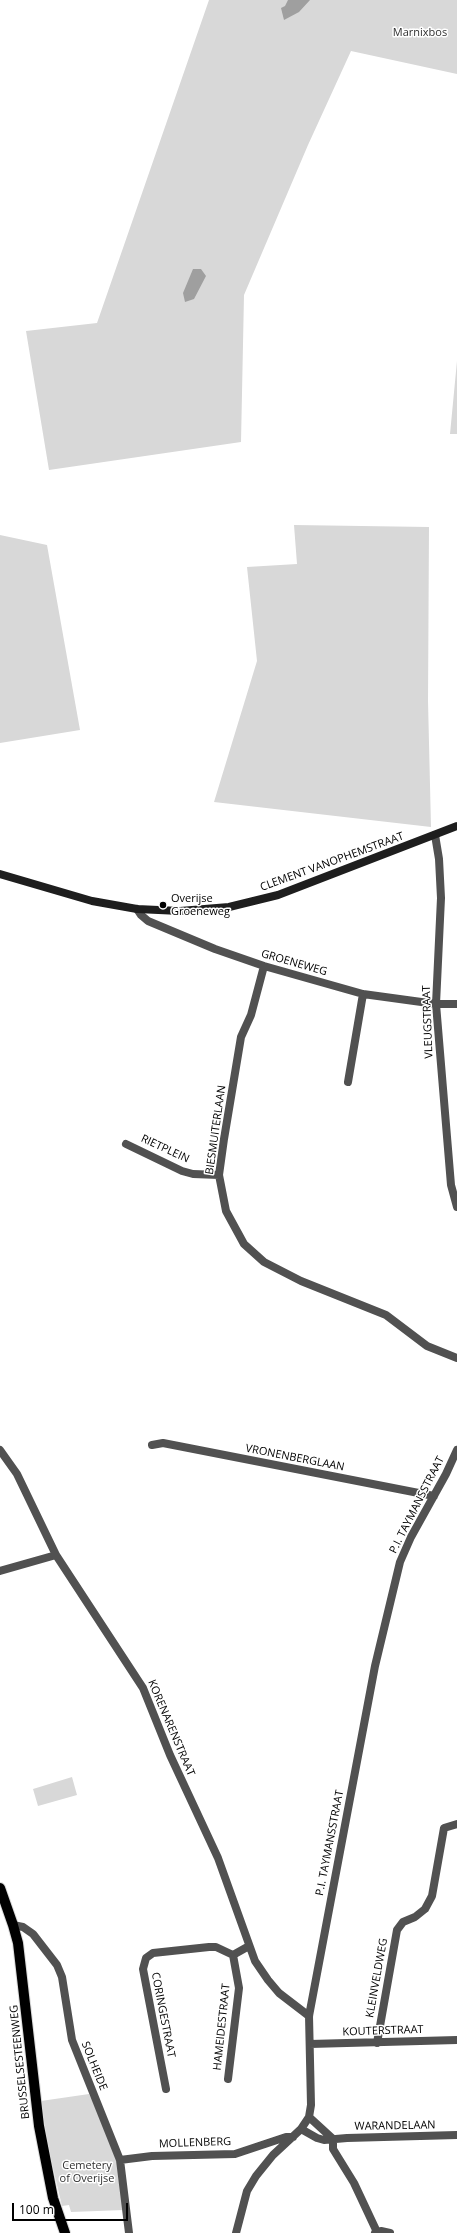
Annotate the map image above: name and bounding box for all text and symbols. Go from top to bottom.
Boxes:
park label: Marnixbos [393,26,447,40]
street label: CLEMENT VANOPHEMSTRAAT [258,830,406,894]
place label: Overijse Groeneweg [171,892,230,918]
marker: Overijse Groeneweg [158,900,168,910]
street label: GROENEWEG [259,947,329,979]
street label: VLEUGSTRAAT [420,985,436,1059]
street label: BIESMUITERLAAN [203,1084,229,1176]
street label: RIETPLEIN [139,1132,191,1166]
street label: VRONENBERGLAAN [244,1442,346,1474]
street label: P.I. TAYMANSSTRAAT [387,1454,447,1556]
street label: KORENARENSTRAAT [145,1678,197,1778]
street label: P.I. TAYMANSSTRAAT [313,1789,347,1897]
street label: KLEINVELDWEG [364,1937,390,2019]
street label: CORINGESTRAAT [148,1971,178,2059]
street label: HAMEIDESTRAAT [211,1983,233,2071]
street label: BRUSSELSESTEENWEG [7,2004,33,2120]
street label: KOUTERSTRAAT [342,2023,424,2039]
street label: SOLHEIDE [78,2040,110,2092]
street label: WARANDELAAN [354,2119,436,2133]
street label: MOLLENBERG [159,2135,231,2151]
park label: Cemetery of Overijse [60,2159,114,2185]
scale bar [14,2195,130,2221]
text: 100 m [19,2201,54,2218]

